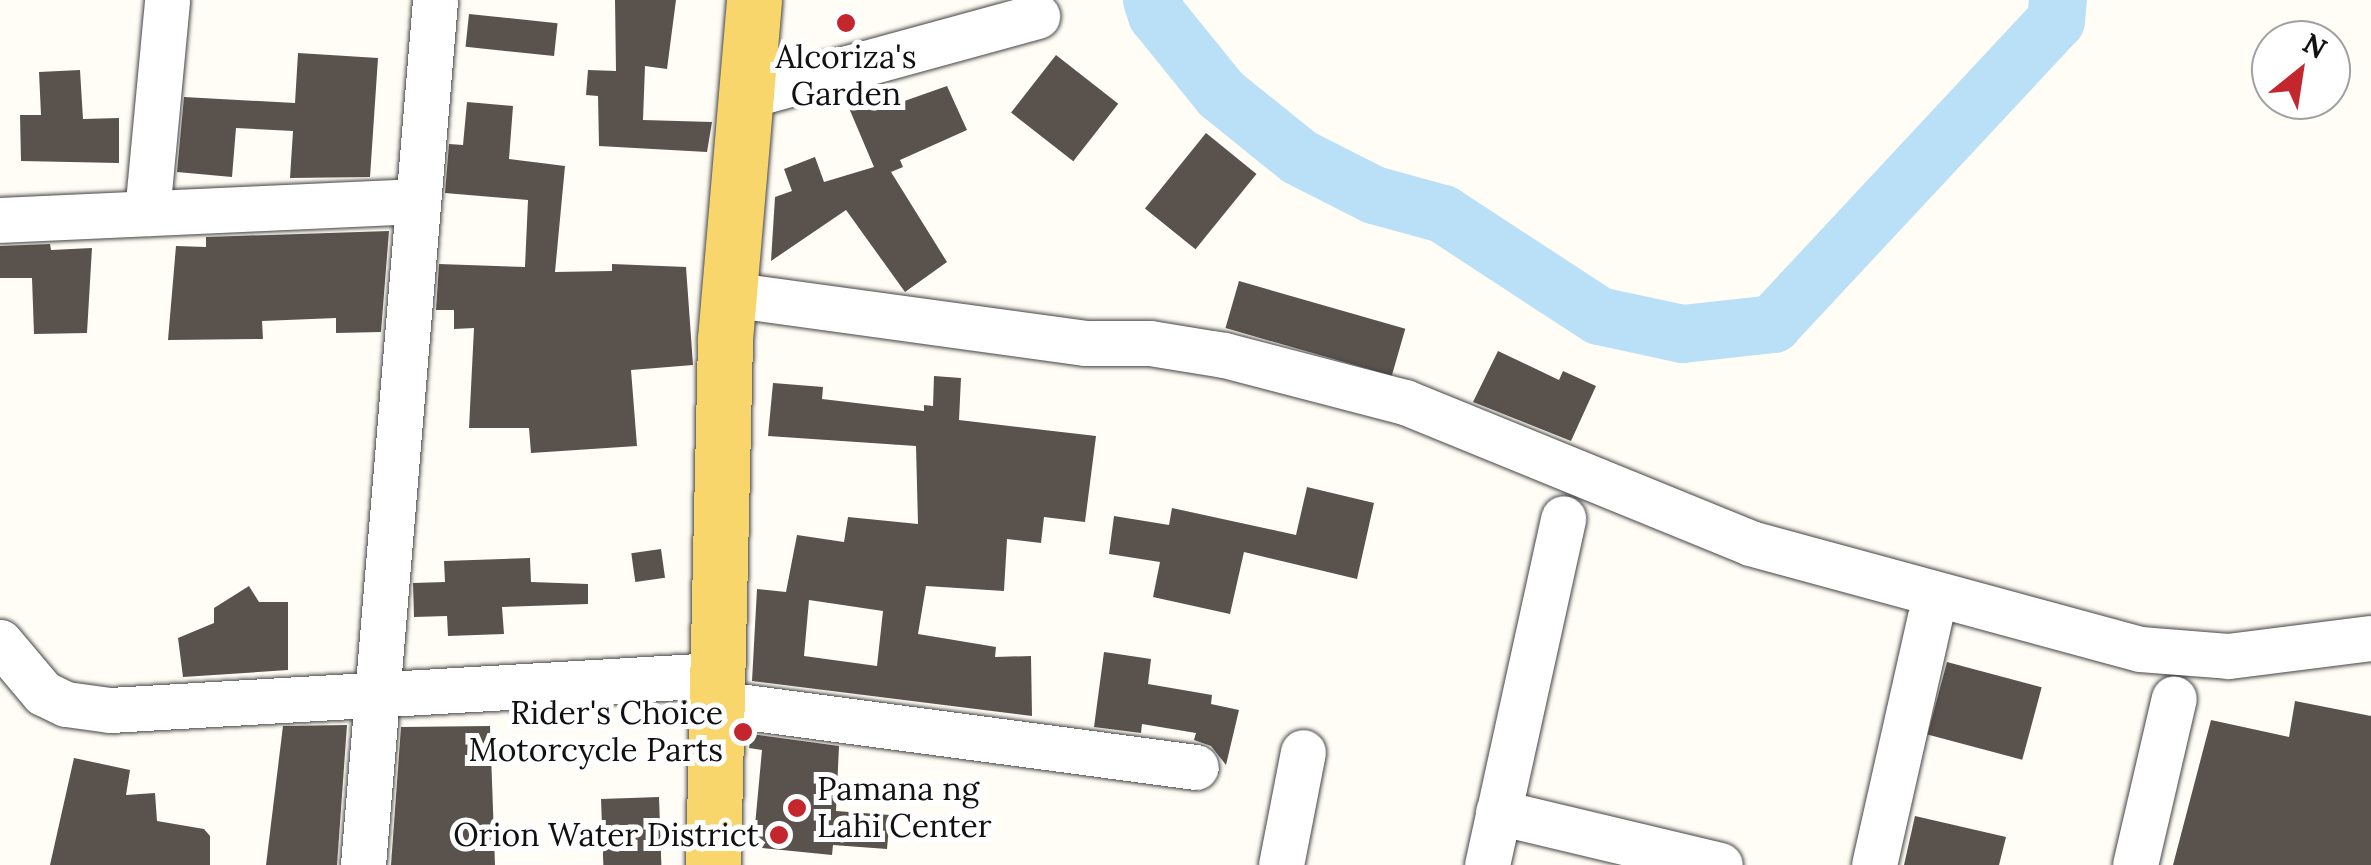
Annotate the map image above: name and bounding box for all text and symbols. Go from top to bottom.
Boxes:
marker: Alcoriza's Garden [835,12,857,34]
north arrow [2251,20,2351,120]
text: N [2297,25,2333,67]
place label: Alcoriza's Garden [775,39,917,114]
place label: Rider's Choice Motorcycle Parts [469,695,723,770]
marker: Rider's Choice Motorcycle Parts [732,721,754,743]
place label: Pamana ng Lahi Center [817,771,992,846]
marker: Pamana ng Lahi Center [786,797,808,819]
place label: Orion Water District [453,816,759,854]
marker: Orion Water District [768,824,790,846]

